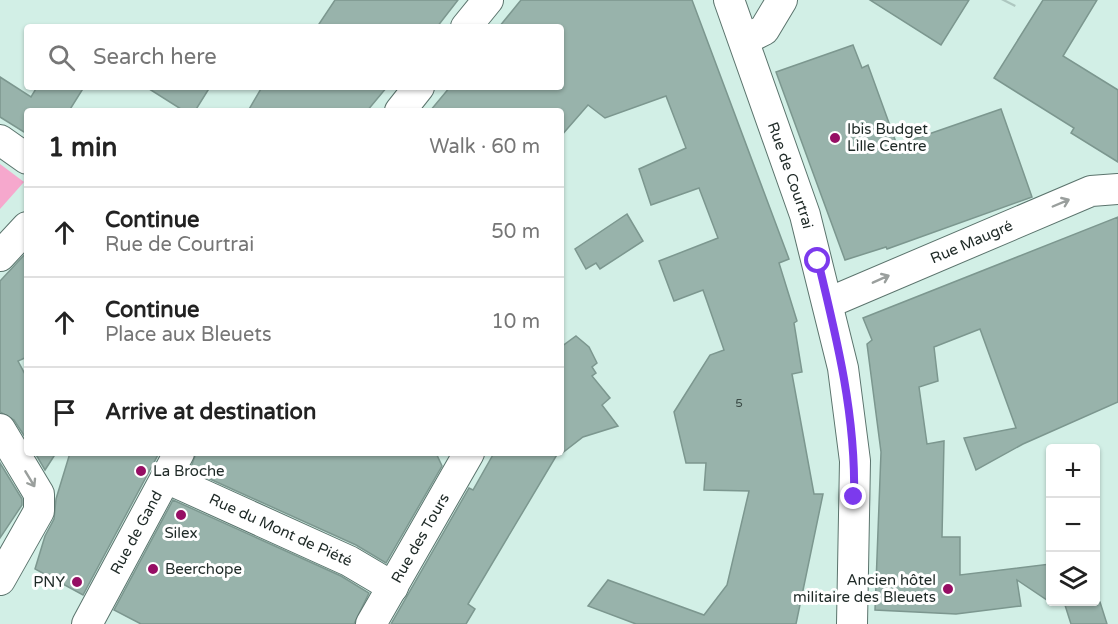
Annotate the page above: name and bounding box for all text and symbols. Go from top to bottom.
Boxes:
search box [24,24,564,90]
icon: search [45,41,78,74]
text: Search here [93,44,217,70]
street label: Rue de Courtrai [764,120,817,231]
place label: Ibis Budget Lille Centre [847,120,928,155]
marker: Ibis Budget Lille Centre [828,131,842,145]
text: 1 min [48,132,117,163]
text: Walk · 60 m [429,135,540,159]
one-way arrow [1051,197,1070,208]
text: Continue [105,207,200,233]
icon: ahead [48,216,81,249]
street label: Rue Maugré [928,216,1015,267]
text: 50 m [491,220,540,244]
text: Rue de Courtrai [105,233,254,257]
route start [804,247,830,273]
one-way arrow [872,273,890,284]
text: Continue [105,297,200,323]
icon: ahead [48,306,81,339]
text: 10 m [491,310,540,334]
text: Place aux Bleuets [105,323,272,347]
icon: arrive [48,396,81,429]
house number: 5 [735,396,743,410]
text: Arrive at destination [105,399,316,425]
map controls [1046,444,1100,606]
button: + [1046,444,1100,498]
place label: La Broche [153,462,225,480]
marker: La Broche [134,464,148,478]
one-way arrow [25,470,37,487]
route end [840,483,866,509]
street label: Rue de Gand [106,487,166,577]
street label: Rue du Mont de Piété [206,490,355,570]
street label: Rue des Tours [387,490,453,586]
button: − [1046,498,1100,552]
marker: Silex [174,508,188,522]
place label: Silex [164,524,198,542]
button: layers [1046,552,1100,606]
place label: Beerchope [165,560,242,578]
marker: Beerchope [146,562,160,576]
place label: Ancien hôtel militaire des Bleuets [793,571,936,606]
place label: PNY [33,573,65,591]
marker: PNY [70,575,84,589]
marker: Ancien hôtel militaire des Bleuets [941,582,955,596]

